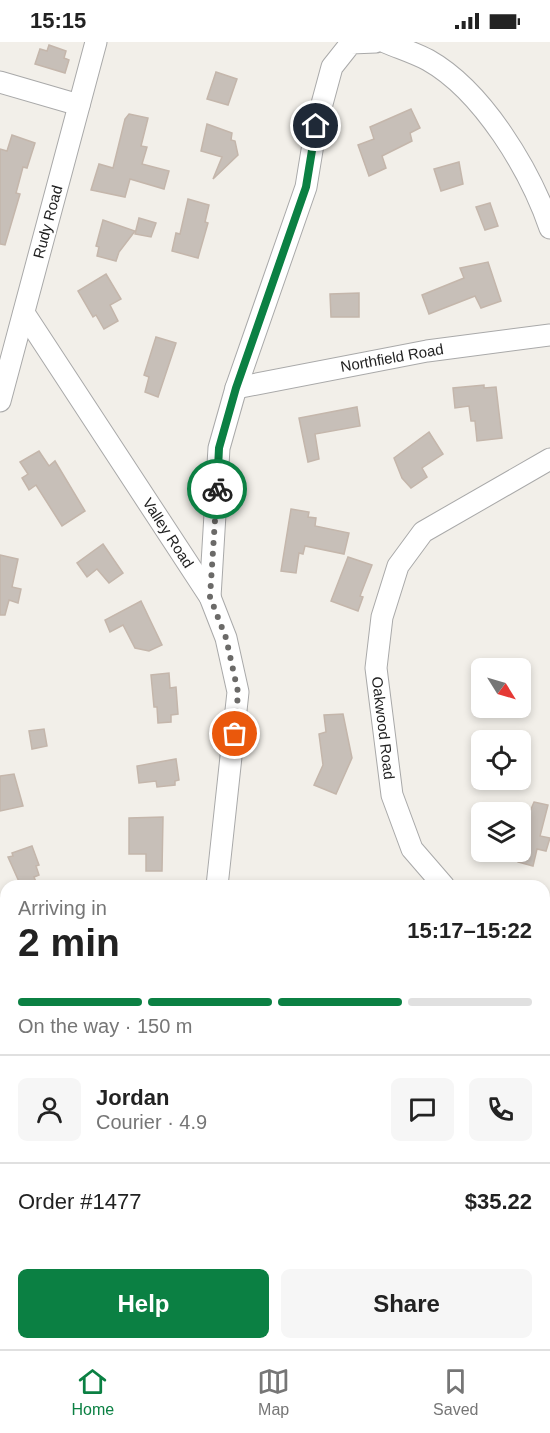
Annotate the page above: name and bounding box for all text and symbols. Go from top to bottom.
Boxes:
text: 15:15 [30,8,86,33]
pin [290,100,341,151]
icon: home [299,109,332,142]
street label: Rudy Road [30,183,65,260]
street label: Northfield Road [339,340,445,375]
courier [187,459,247,519]
icon: bike [201,473,234,506]
street label: Valley Road [140,495,197,571]
north arrow [471,658,531,718]
map controls [471,658,531,862]
street label: Oakwood Road [369,676,398,780]
pin [209,708,260,759]
icon: bag [218,717,251,750]
button: locate [471,730,531,790]
button: layers [471,802,531,862]
text: Arriving in [18,897,107,919]
text: 15:17–15:22 [407,918,532,943]
text: 2 min [18,921,120,964]
text: On the way · 150 m [18,1015,193,1037]
button: person [18,1078,81,1141]
button: chat [391,1078,454,1141]
button: phone [469,1078,532,1141]
text: Jordan [96,1085,169,1110]
text: Courier · 4.9 [96,1111,207,1133]
text: Order #1477 [18,1189,142,1214]
text: $35.22 [465,1189,532,1214]
button: Help [18,1269,269,1338]
button: Share [281,1269,532,1338]
tab: Home [71,1365,114,1419]
tab: Map [257,1365,290,1419]
tab: Saved [433,1365,478,1419]

